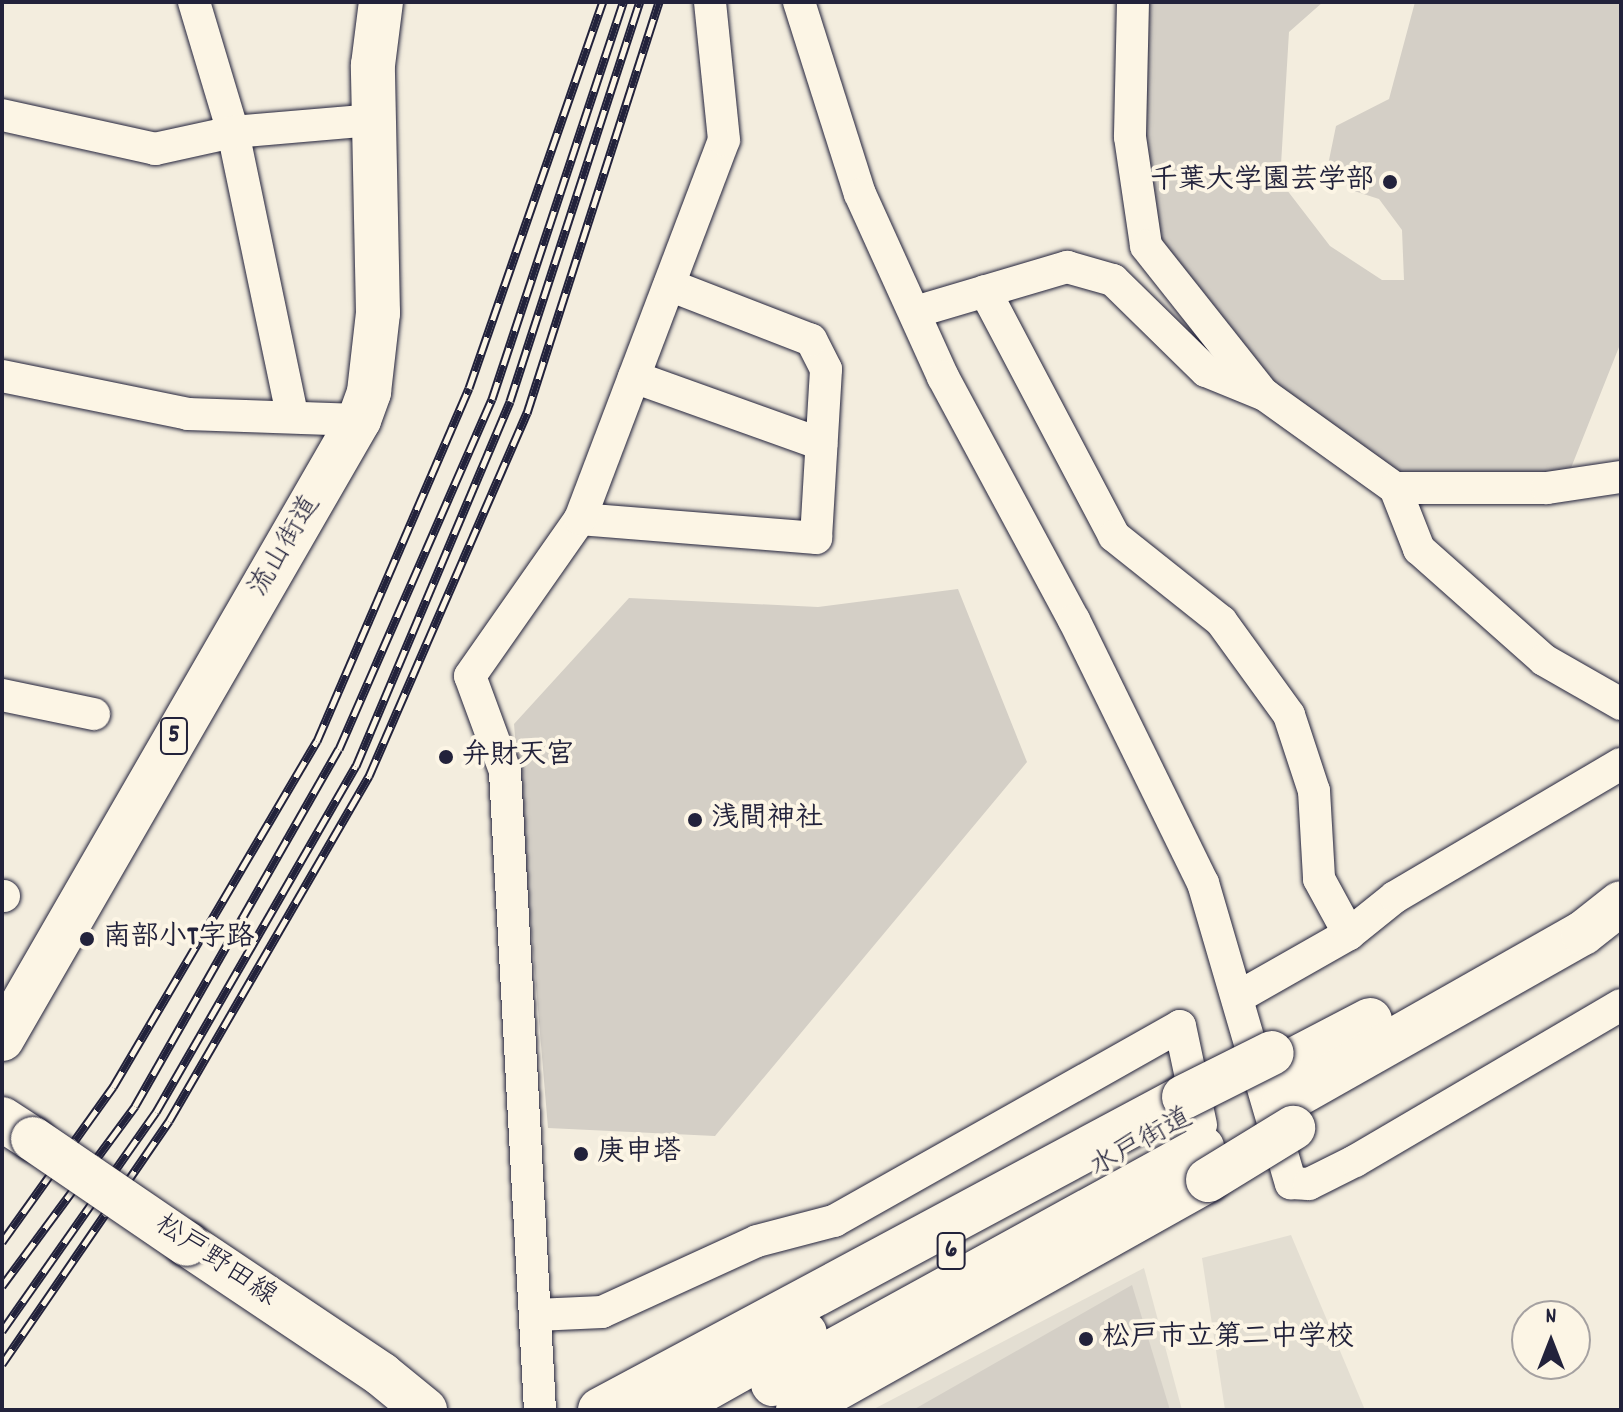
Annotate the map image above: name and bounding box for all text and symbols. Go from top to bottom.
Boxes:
place label: 千葉大学園芸学部 [1150,165,1374,199]
marker: 千葉大学園芸学部 [1381,173,1399,191]
street label: 流山街道 [243,490,329,604]
road number: 5 [158,714,190,758]
place label: 弁財天宮 [462,740,574,774]
marker: 弁財天宮 [437,748,455,766]
place label: 浅間神社 [711,803,823,837]
marker: 浅間神社 [686,811,704,829]
place label: 南部小T字路 [103,922,254,956]
marker: 南部小T字路 [78,930,96,948]
street label: 水戸街道 [1085,1102,1199,1186]
place label: 庚申塔 [597,1137,681,1171]
marker: 庚申塔 [572,1145,590,1163]
street label: 松戸野田線 [148,1209,282,1315]
road number: 6 [935,1229,967,1273]
north arrow [1511,1300,1591,1380]
text: N [1546,1302,1556,1333]
place label: 松戸市立第二中学校 [1102,1322,1354,1356]
marker: 松戸市立第二中学校 [1077,1330,1095,1348]

